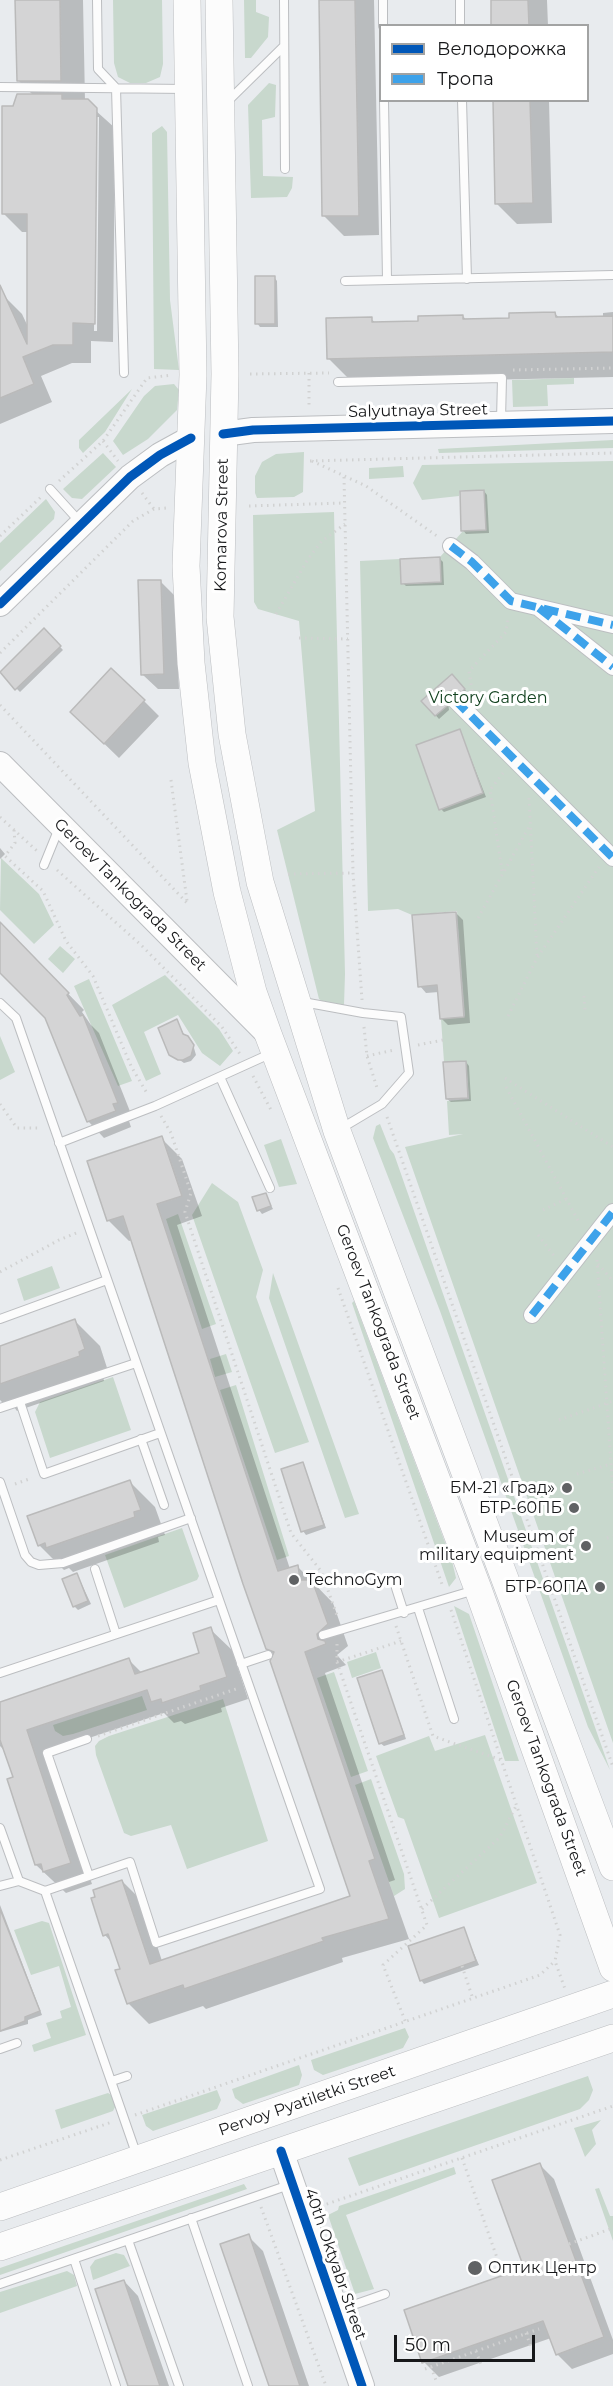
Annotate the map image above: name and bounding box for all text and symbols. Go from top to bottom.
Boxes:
legend [379,24,589,102]
text: Велодорожка [437,38,566,60]
text: Тропа [437,68,494,90]
street label: Salyutnaya Street [348,400,488,422]
street label: Komarova Street [211,458,233,592]
park label: Victory Garden [428,688,548,708]
street label: Geroev Tankograda Street [50,815,210,975]
street label: Geroev Tankograda Street [332,1222,424,1422]
place label: БМ-21 «Град» [450,1478,555,1498]
marker: БМ-21 «Град» [560,1481,574,1495]
place label: БТР-60ПБ [479,1498,562,1518]
marker: БТР-60ПБ [567,1501,581,1515]
place label: Museum of military equipment [419,1527,574,1565]
marker: Museum of military equipment [579,1539,593,1553]
place label: TechnoGym [306,1570,403,1590]
marker: TechnoGym [287,1573,301,1587]
place label: БТР-60ПА [505,1577,588,1597]
marker: БТР-60ПА [593,1580,607,1594]
street label: Geroev Tankograda Street [501,1677,591,1879]
street label: Pervoy Pyatiletki Street [216,2062,398,2140]
street label: 40th Oktyabr Street [300,2186,370,2342]
place label: Оптик Центр [488,2258,597,2278]
marker: Оптик Центр [466,2259,484,2277]
scale bar [397,2323,538,2361]
text: 50 m [405,2334,451,2356]

